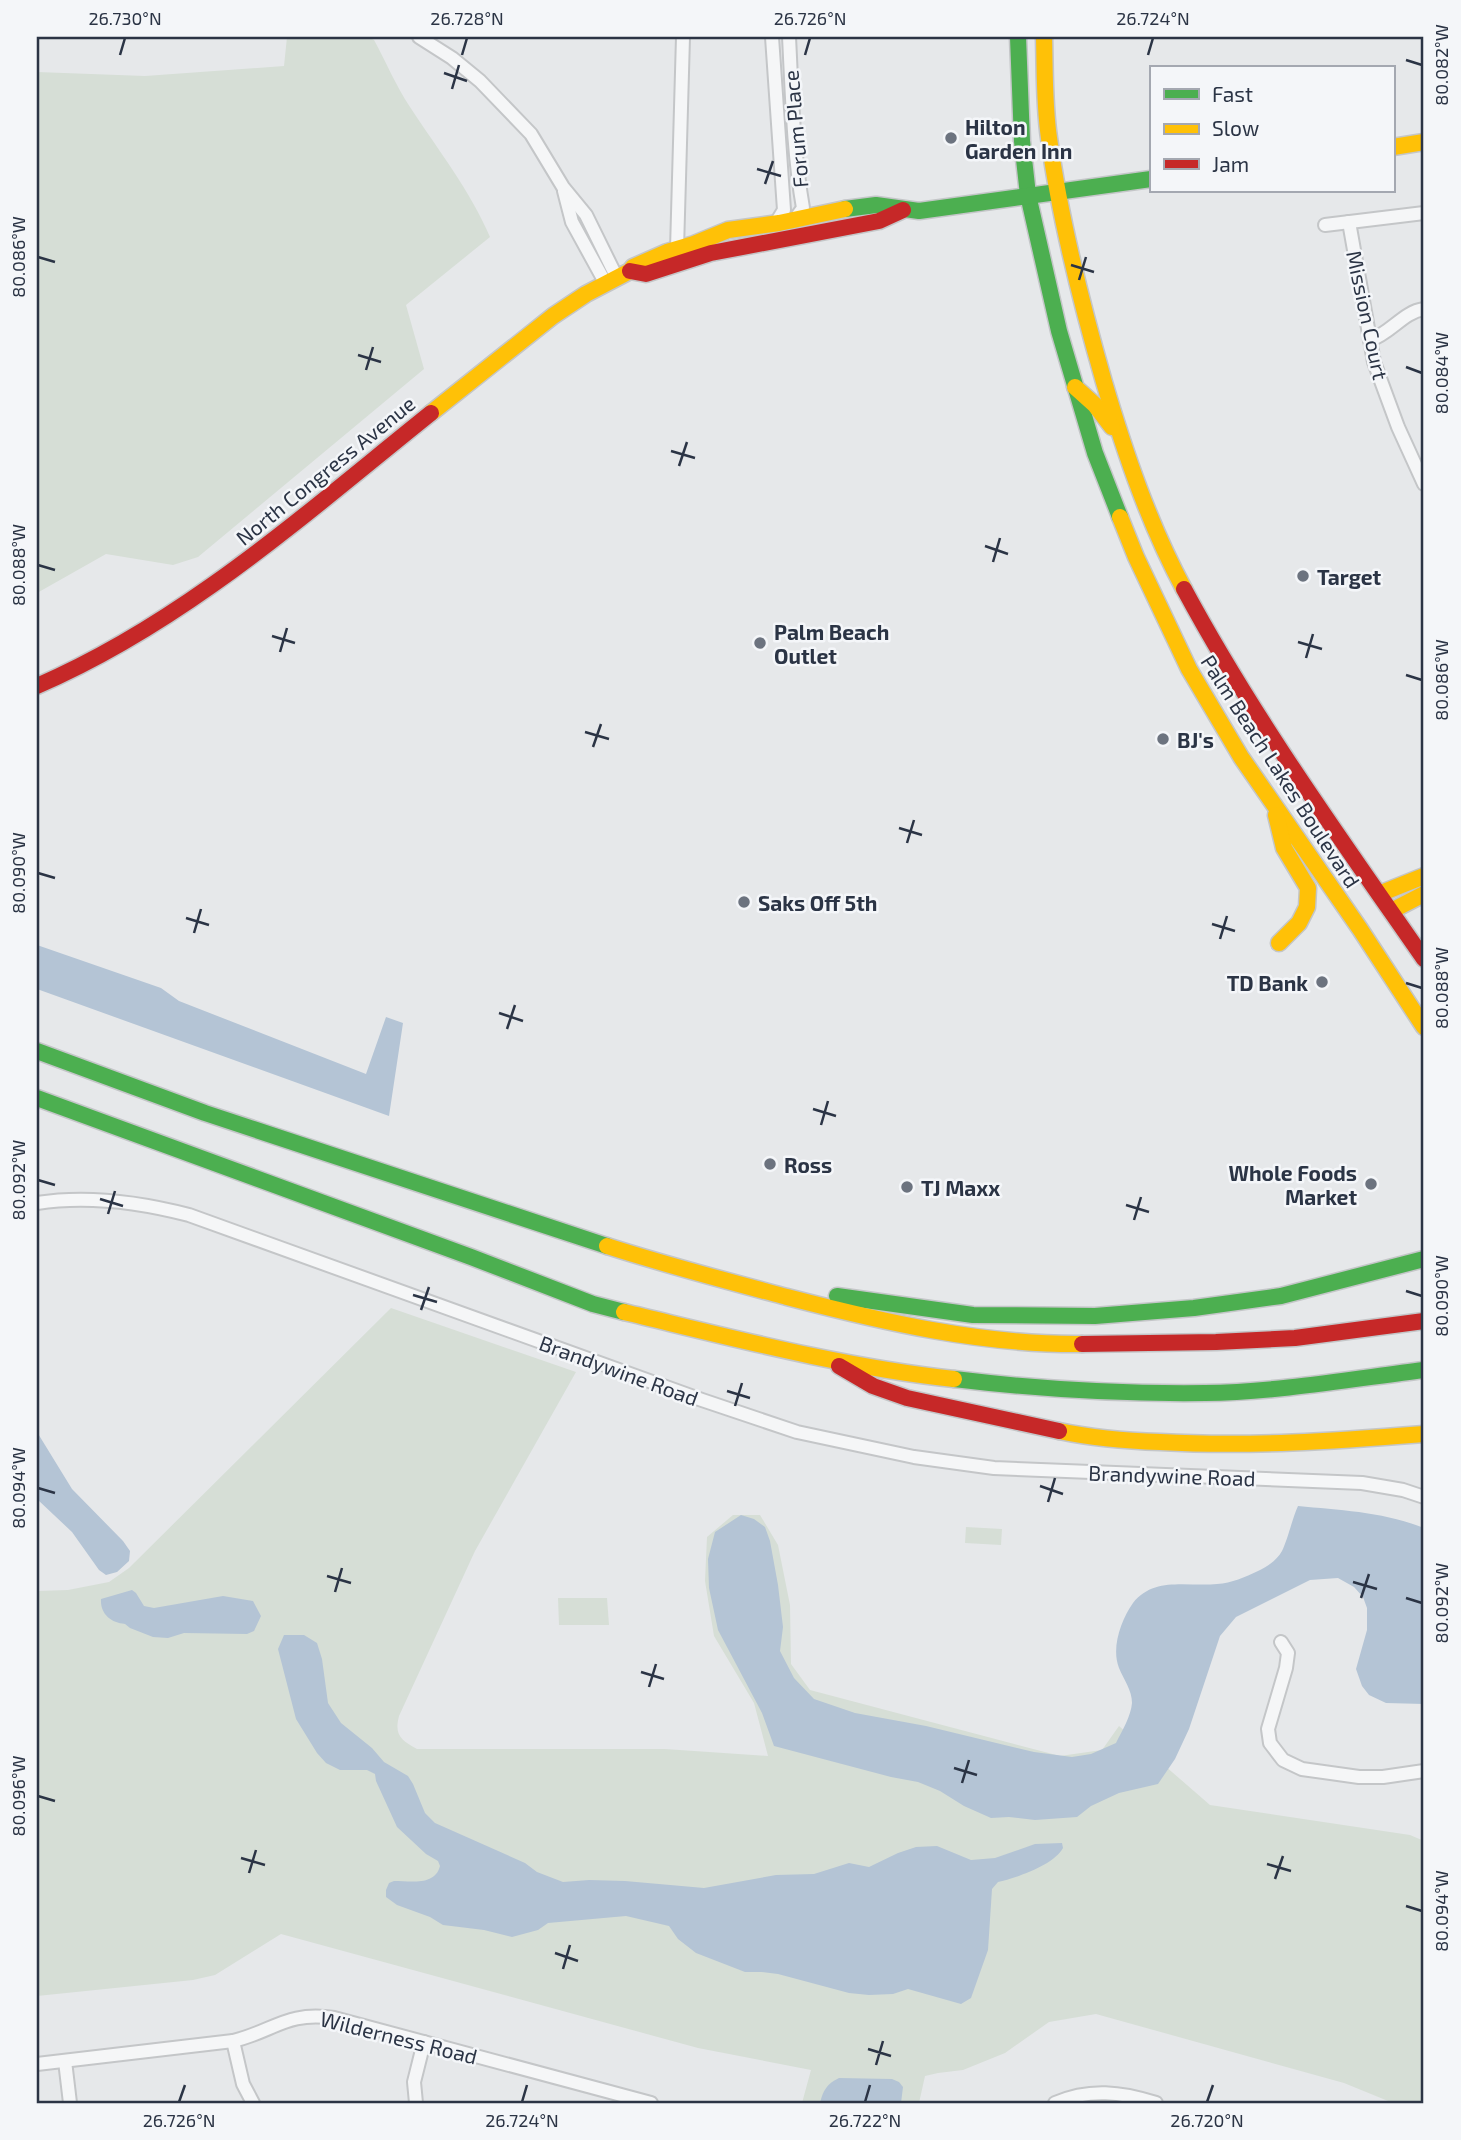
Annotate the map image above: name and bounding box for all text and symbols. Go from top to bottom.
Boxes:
text: 26.730°N [88,7,162,29]
text: 26.728°N [430,7,504,29]
text: 26.726°N [774,7,846,29]
text: 26.724°N [1116,7,1190,29]
text: 80.082°W [1430,24,1452,106]
legend [1150,66,1394,192]
street label: Forum Place [777,69,813,189]
text: Fast [1212,81,1253,106]
place label: Hilton Garden Inn [965,114,1072,163]
text: Slow [1212,115,1259,140]
marker: Hilton Garden Inn [943,130,959,146]
text: Jam [1212,151,1249,176]
text: 80.086°W [7,216,29,298]
street label: Mission Court [1342,248,1394,382]
text: 80.084°W [1430,332,1452,414]
street label: North Congress Avenue [230,390,420,550]
text: 80.088°W [7,524,29,606]
place label: Target [1317,564,1382,589]
marker: Target [1295,568,1311,584]
place label: Palm Beach Outlet [774,619,889,668]
marker: Palm Beach Outlet [752,635,768,651]
text: 80.086°W [1430,639,1452,721]
street label: Palm Beach Lakes Boulevard [1196,650,1366,892]
place label: BJ's [1177,727,1214,752]
marker: BJ's [1155,731,1171,747]
text: 80.090°W [7,832,29,914]
place label: Saks Off 5th [758,890,877,915]
marker: Saks Off 5th [736,894,752,910]
text: 80.088°W [1430,947,1452,1029]
place label: TD Bank [1227,970,1308,995]
marker: TD Bank [1314,974,1330,990]
text: 80.092°W [7,1140,29,1220]
place label: Ross [784,1152,832,1177]
marker: Ross [762,1156,778,1172]
place label: Whole Foods Market [1228,1160,1357,1209]
place label: TJ Maxx [921,1175,1000,1200]
marker: Whole Foods Market [1363,1176,1379,1192]
marker: TJ Maxx [899,1179,915,1195]
text: 80.090°W [1430,1255,1452,1337]
street label: Brandywine Road [536,1330,702,1410]
text: 80.094°W [7,1447,29,1529]
street label: Brandywine Road [1088,1460,1256,1490]
text: 80.092°W [1430,1563,1452,1643]
text: 80.096°W [7,1756,29,1836]
text: 80.094°W [1430,1870,1452,1952]
street label: Wilderness Road [318,2005,480,2069]
text: 26.726°N [143,2109,215,2131]
text: 26.724°N [485,2109,559,2131]
text: 26.722°N [829,2109,901,2131]
text: 26.720°N [1170,2109,1244,2131]

